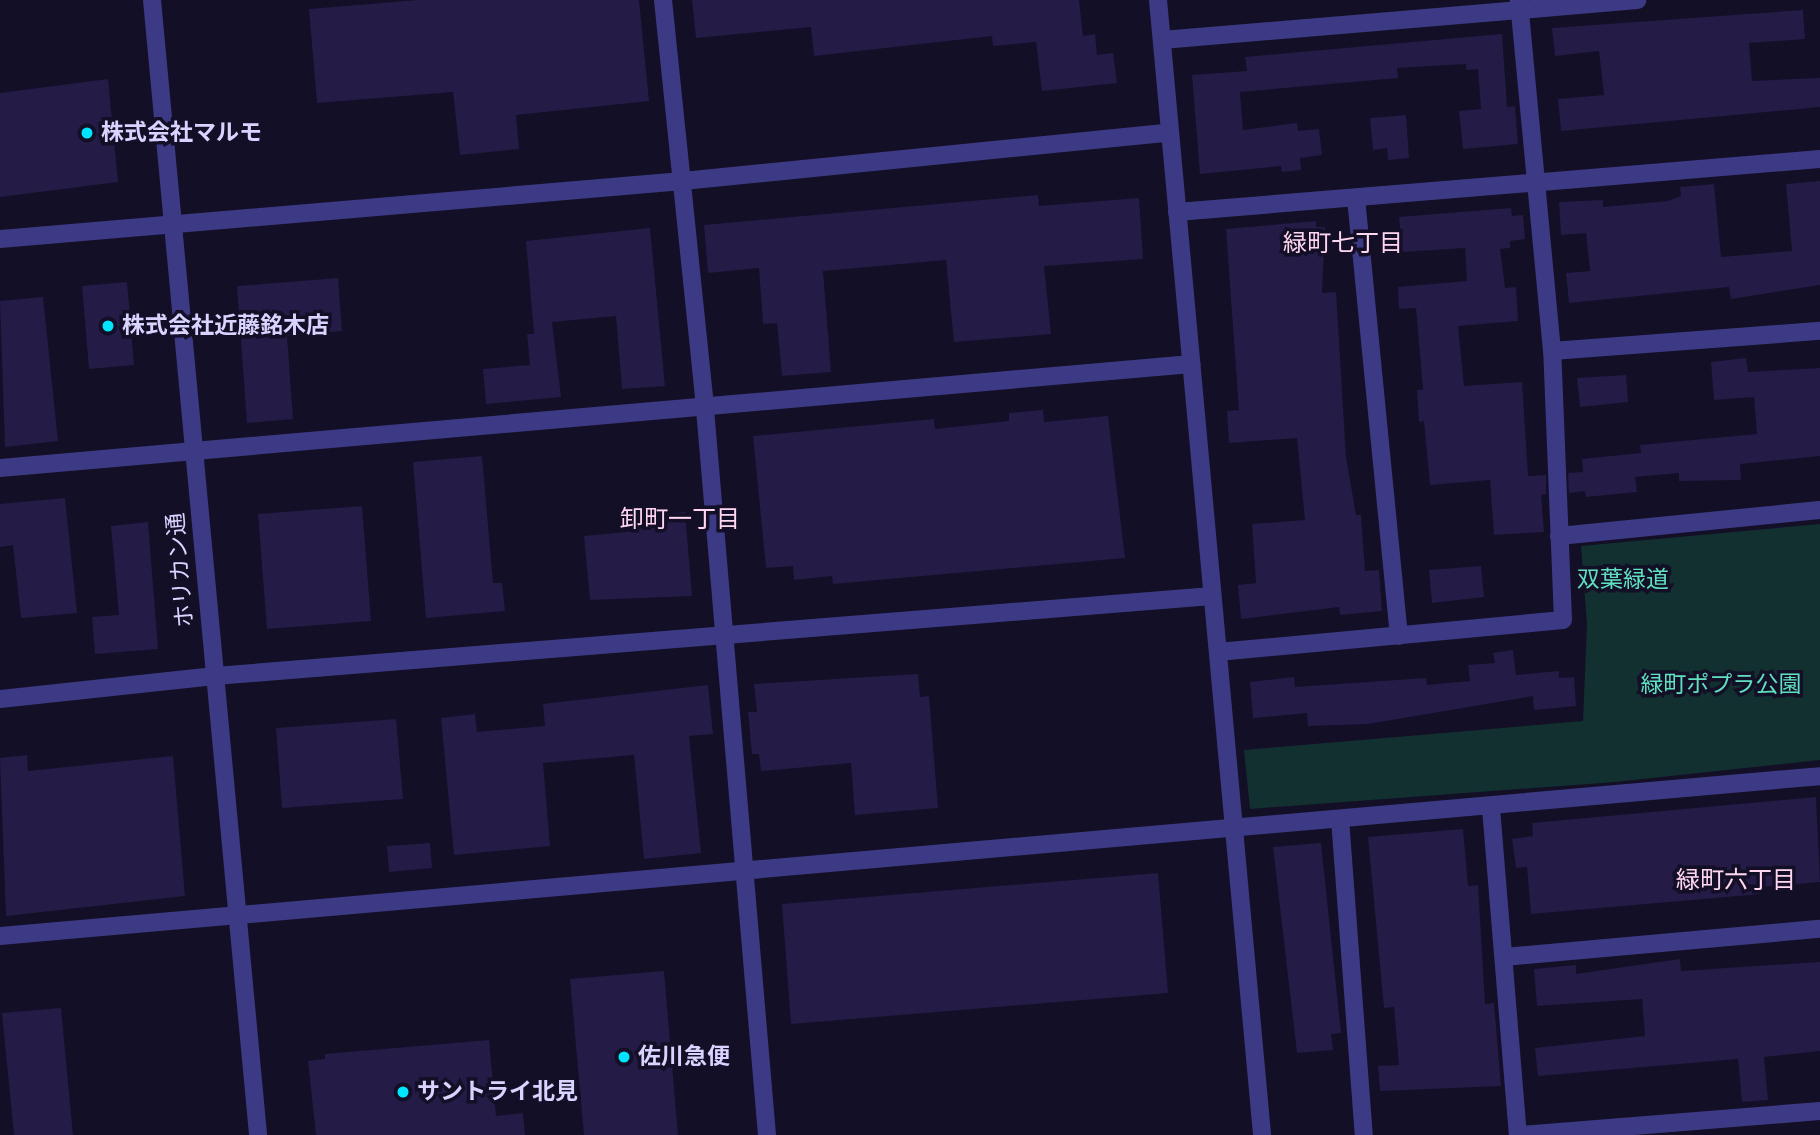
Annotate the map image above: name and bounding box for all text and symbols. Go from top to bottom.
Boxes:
place label: 株式会社マルモ [101,119,262,147]
marker: 株式会社マルモ [79,125,95,141]
district label: 緑町七丁目 [1283,230,1403,258]
place label: 株式会社近藤銘木店 [122,312,329,340]
marker: 株式会社近藤銘木店 [100,318,116,334]
district label: 卸町一丁目 [620,506,740,534]
street label: ホリカン通 [162,512,200,628]
park label: 双葉緑道 [1577,566,1669,594]
park label: 緑町ポプラ公園 [1641,671,1801,699]
district label: 緑町六丁目 [1676,867,1796,895]
place label: 佐川急便 [638,1043,730,1071]
marker: 佐川急便 [616,1049,632,1065]
place label: サントライ北見 [417,1078,578,1106]
marker: サントライ北見 [395,1084,411,1100]

